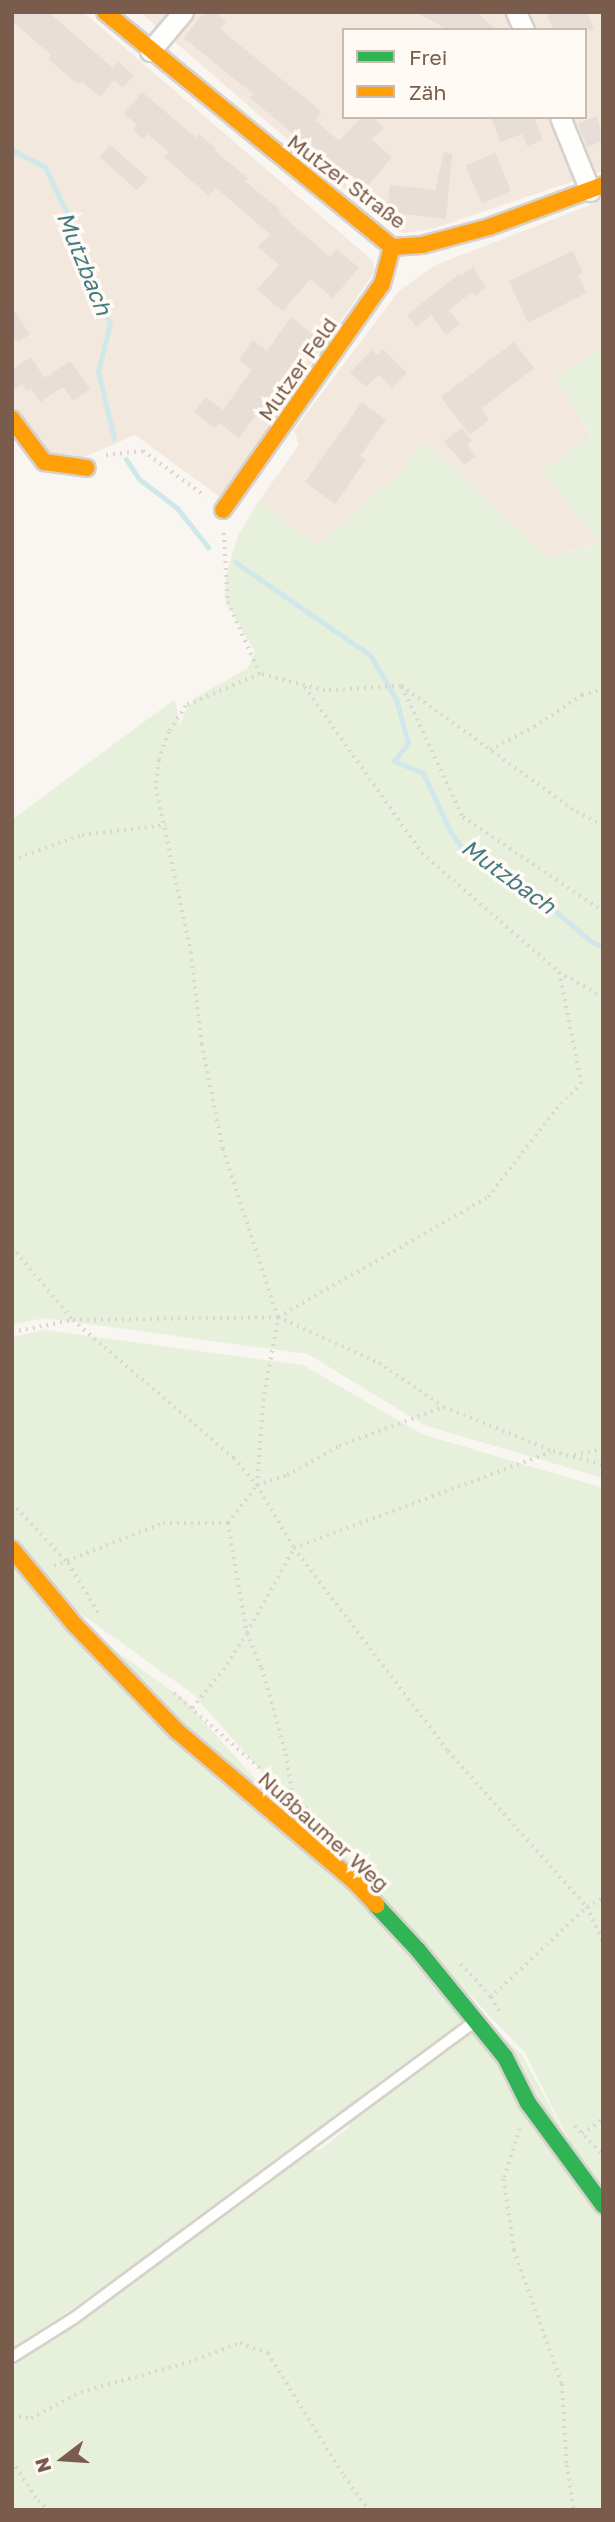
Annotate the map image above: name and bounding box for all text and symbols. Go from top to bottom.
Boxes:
legend [342,28,587,119]
text: Frei [409,44,447,70]
text: Zäh [409,79,446,105]
street label: Mutzer Straße [283,128,411,234]
water label: Mutzbach [52,207,118,319]
street label: Mutzer Feld [252,313,342,425]
water label: Mutzbach [457,833,561,919]
street label: Nußbaumer Weg [254,1766,394,1896]
north arrow [28,2424,98,2494]
text: N [29,2455,56,2476]

